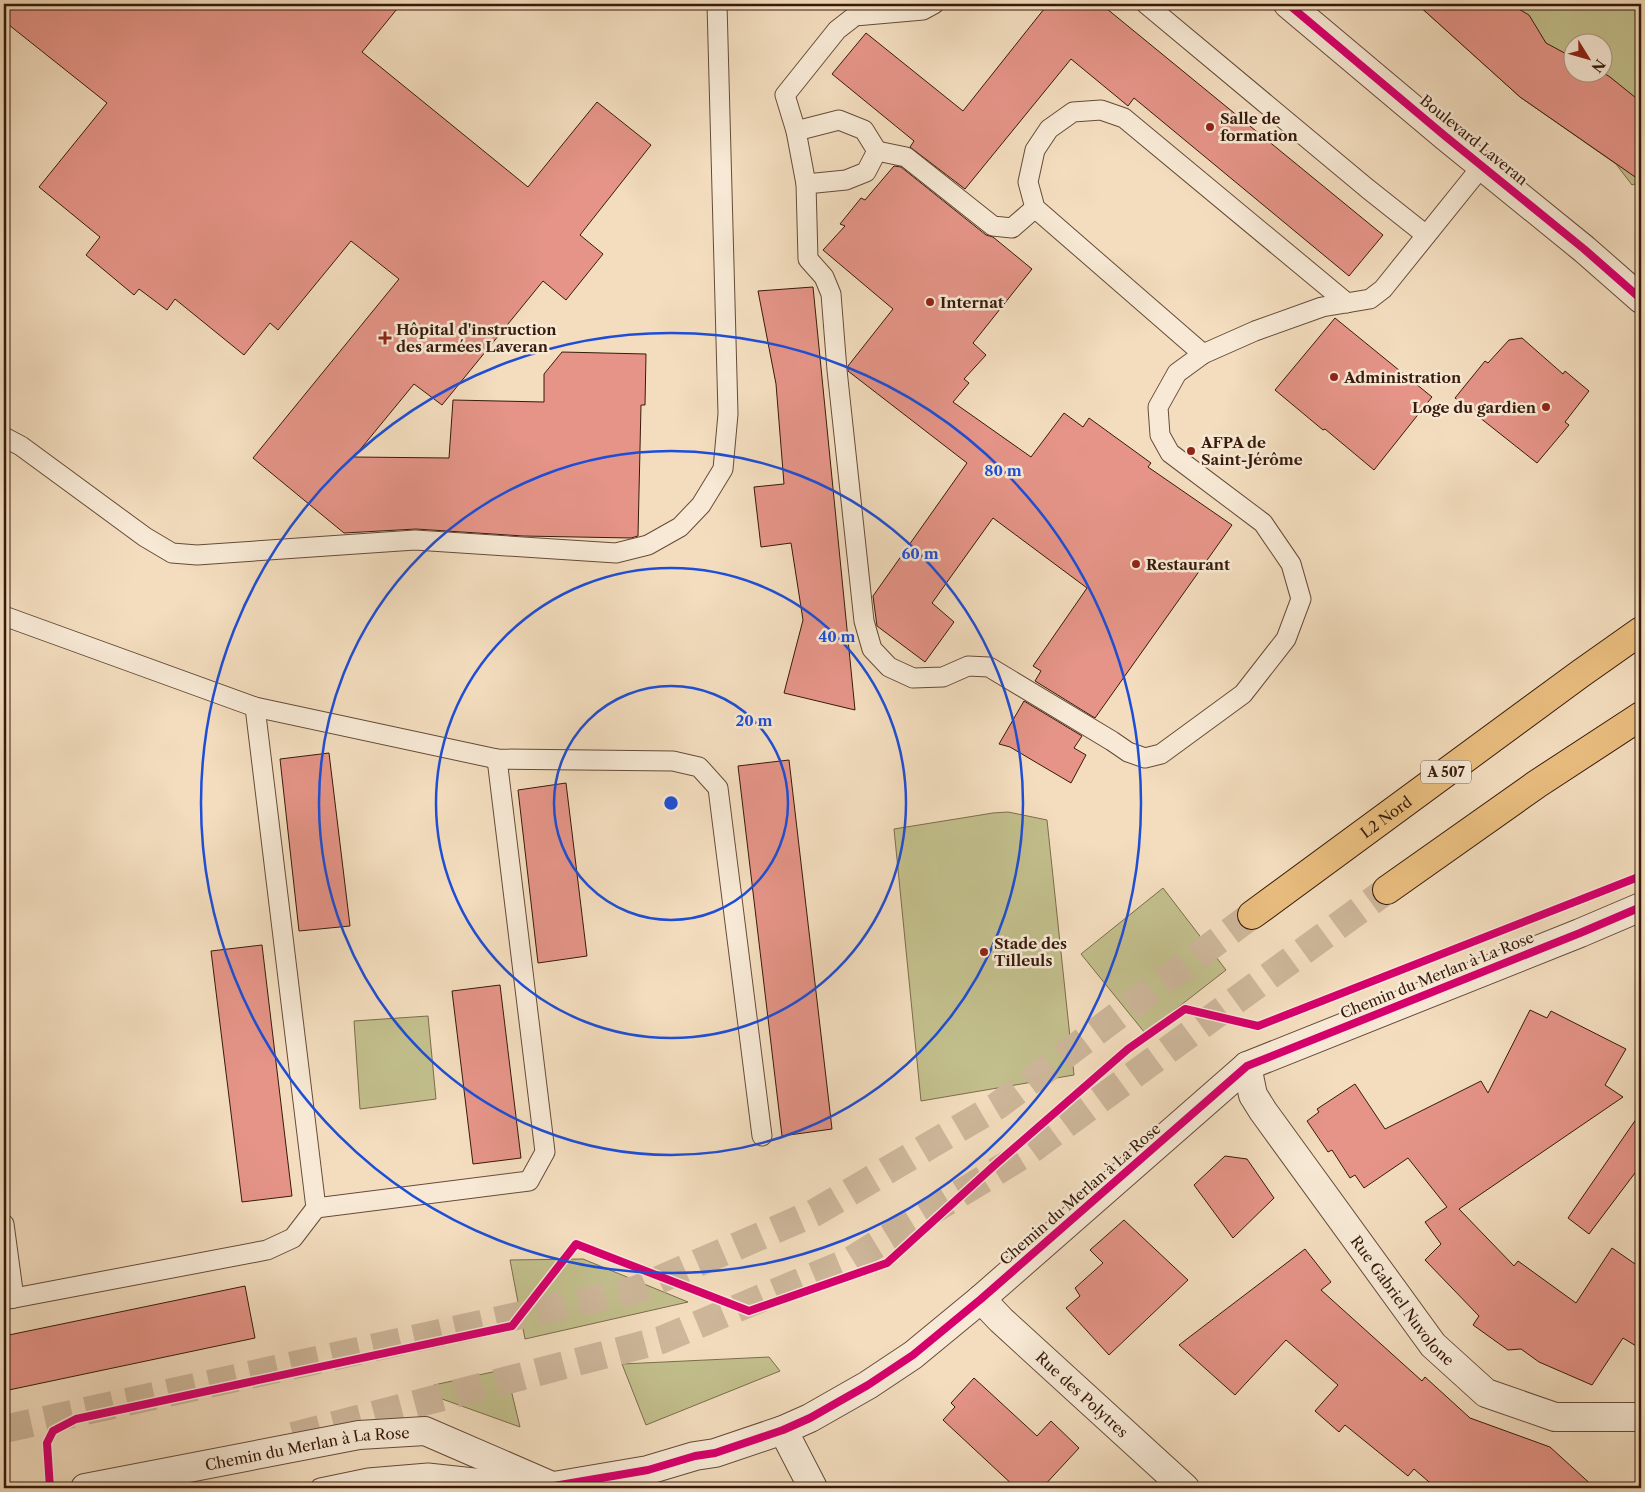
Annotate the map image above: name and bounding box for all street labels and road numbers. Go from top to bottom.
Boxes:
street label: Boulevard Laveran [1416,91,1532,190]
road number: A 507 [1421,760,1471,784]
street label: L2 Nord [1356,792,1415,842]
street label: Chemin du Merlan à La Rose [1337,927,1537,1023]
street label: Chemin du Merlan à La Rose [996,1119,1164,1269]
street label: Rue Gabriel Nuvolone [1347,1232,1458,1369]
street label: Rue des Polytres [1032,1347,1132,1441]
street label: Chemin du Merlan à La Rose [203,1422,410,1474]

